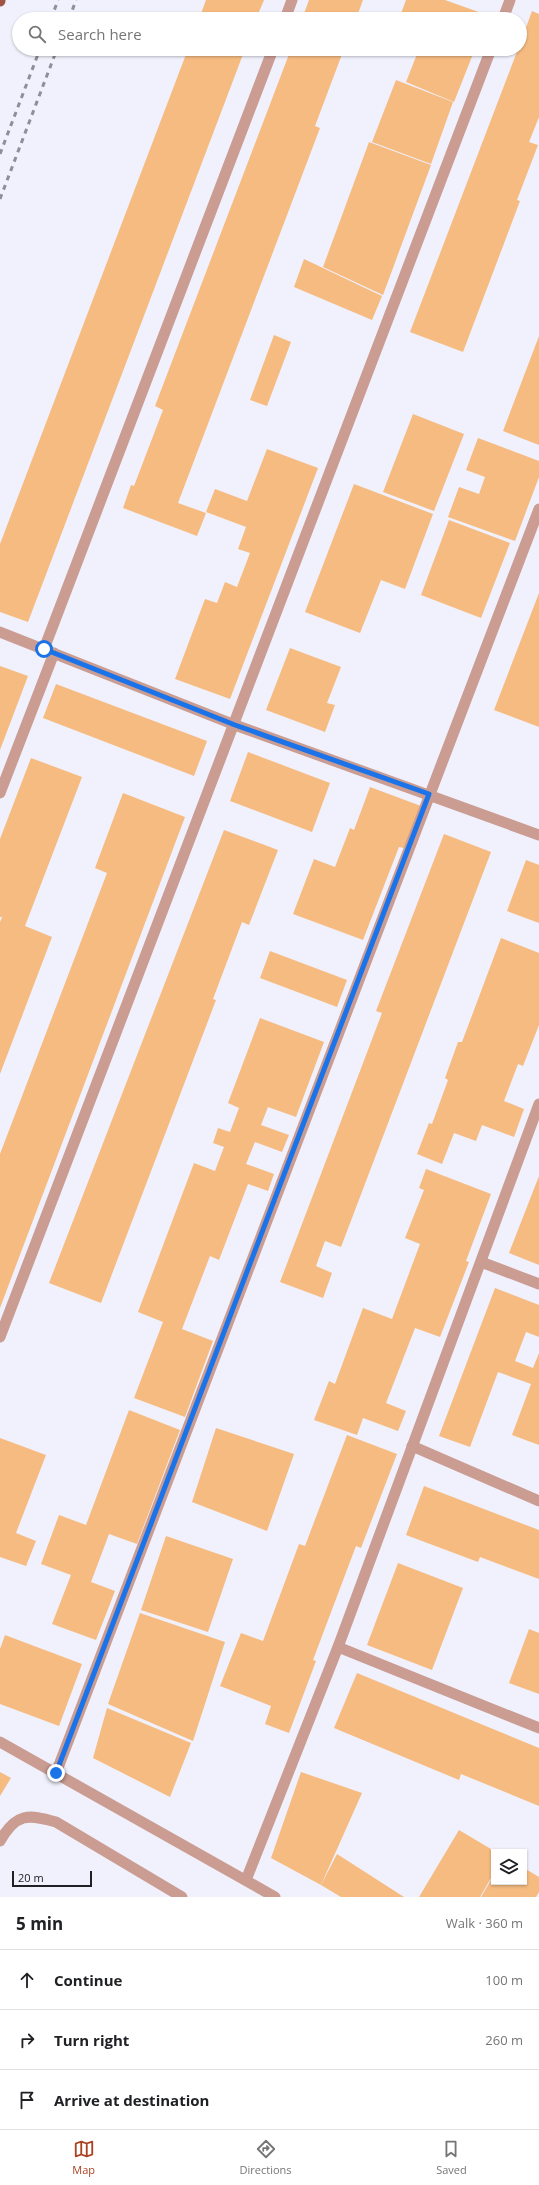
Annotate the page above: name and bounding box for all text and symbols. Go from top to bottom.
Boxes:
search box [12,12,527,56]
icon: search [26,23,48,45]
text: Search here [58,24,142,44]
route start [35,640,53,658]
route end [47,1764,65,1782]
map controls [491,1849,527,1885]
button: layers [491,1849,527,1885]
scale bar [12,1869,92,1888]
text: 20 m [18,1870,44,1885]
text: 5 min [16,1912,63,1935]
text: Walk · 360 m [446,1914,523,1932]
icon: ahead [16,1969,38,1991]
text: Continue [54,1970,122,1990]
text: 100 m [485,1971,523,1989]
icon: right [16,2029,38,2051]
text: Turn right [54,2030,129,2050]
text: 260 m [485,2031,523,2049]
icon: arrive [16,2089,38,2111]
text: Arrive at destination [54,2090,209,2110]
tab: Map [72,2138,95,2177]
tab: Directions [240,2138,292,2177]
tab: Saved [436,2138,467,2177]

